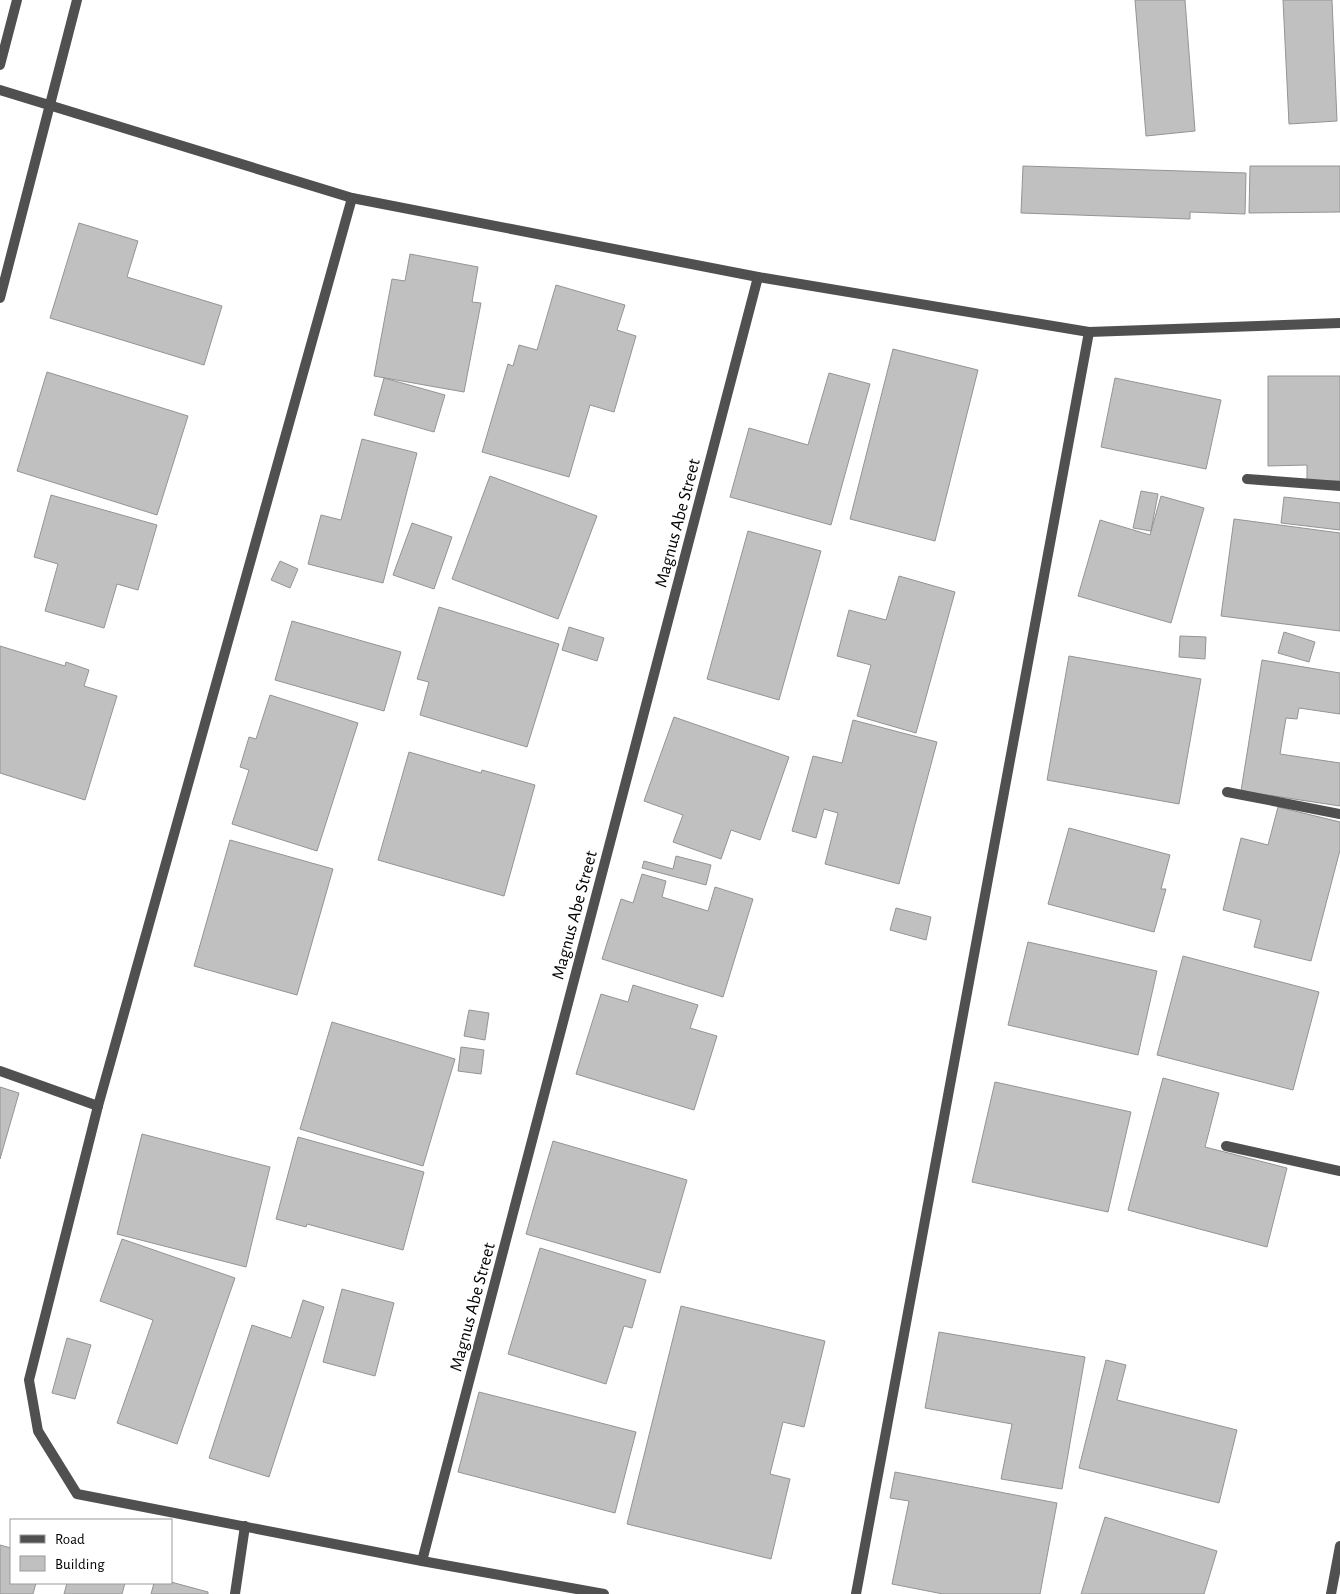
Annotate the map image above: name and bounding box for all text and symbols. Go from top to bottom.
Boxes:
street label: Magnus Abe Street [652,457,704,590]
street label: Magnus Abe Street [549,849,601,982]
street label: Magnus Abe Street [447,1241,499,1374]
legend [10,1519,172,1584]
text: Road [55,1532,85,1547]
text: Building [55,1557,105,1572]

